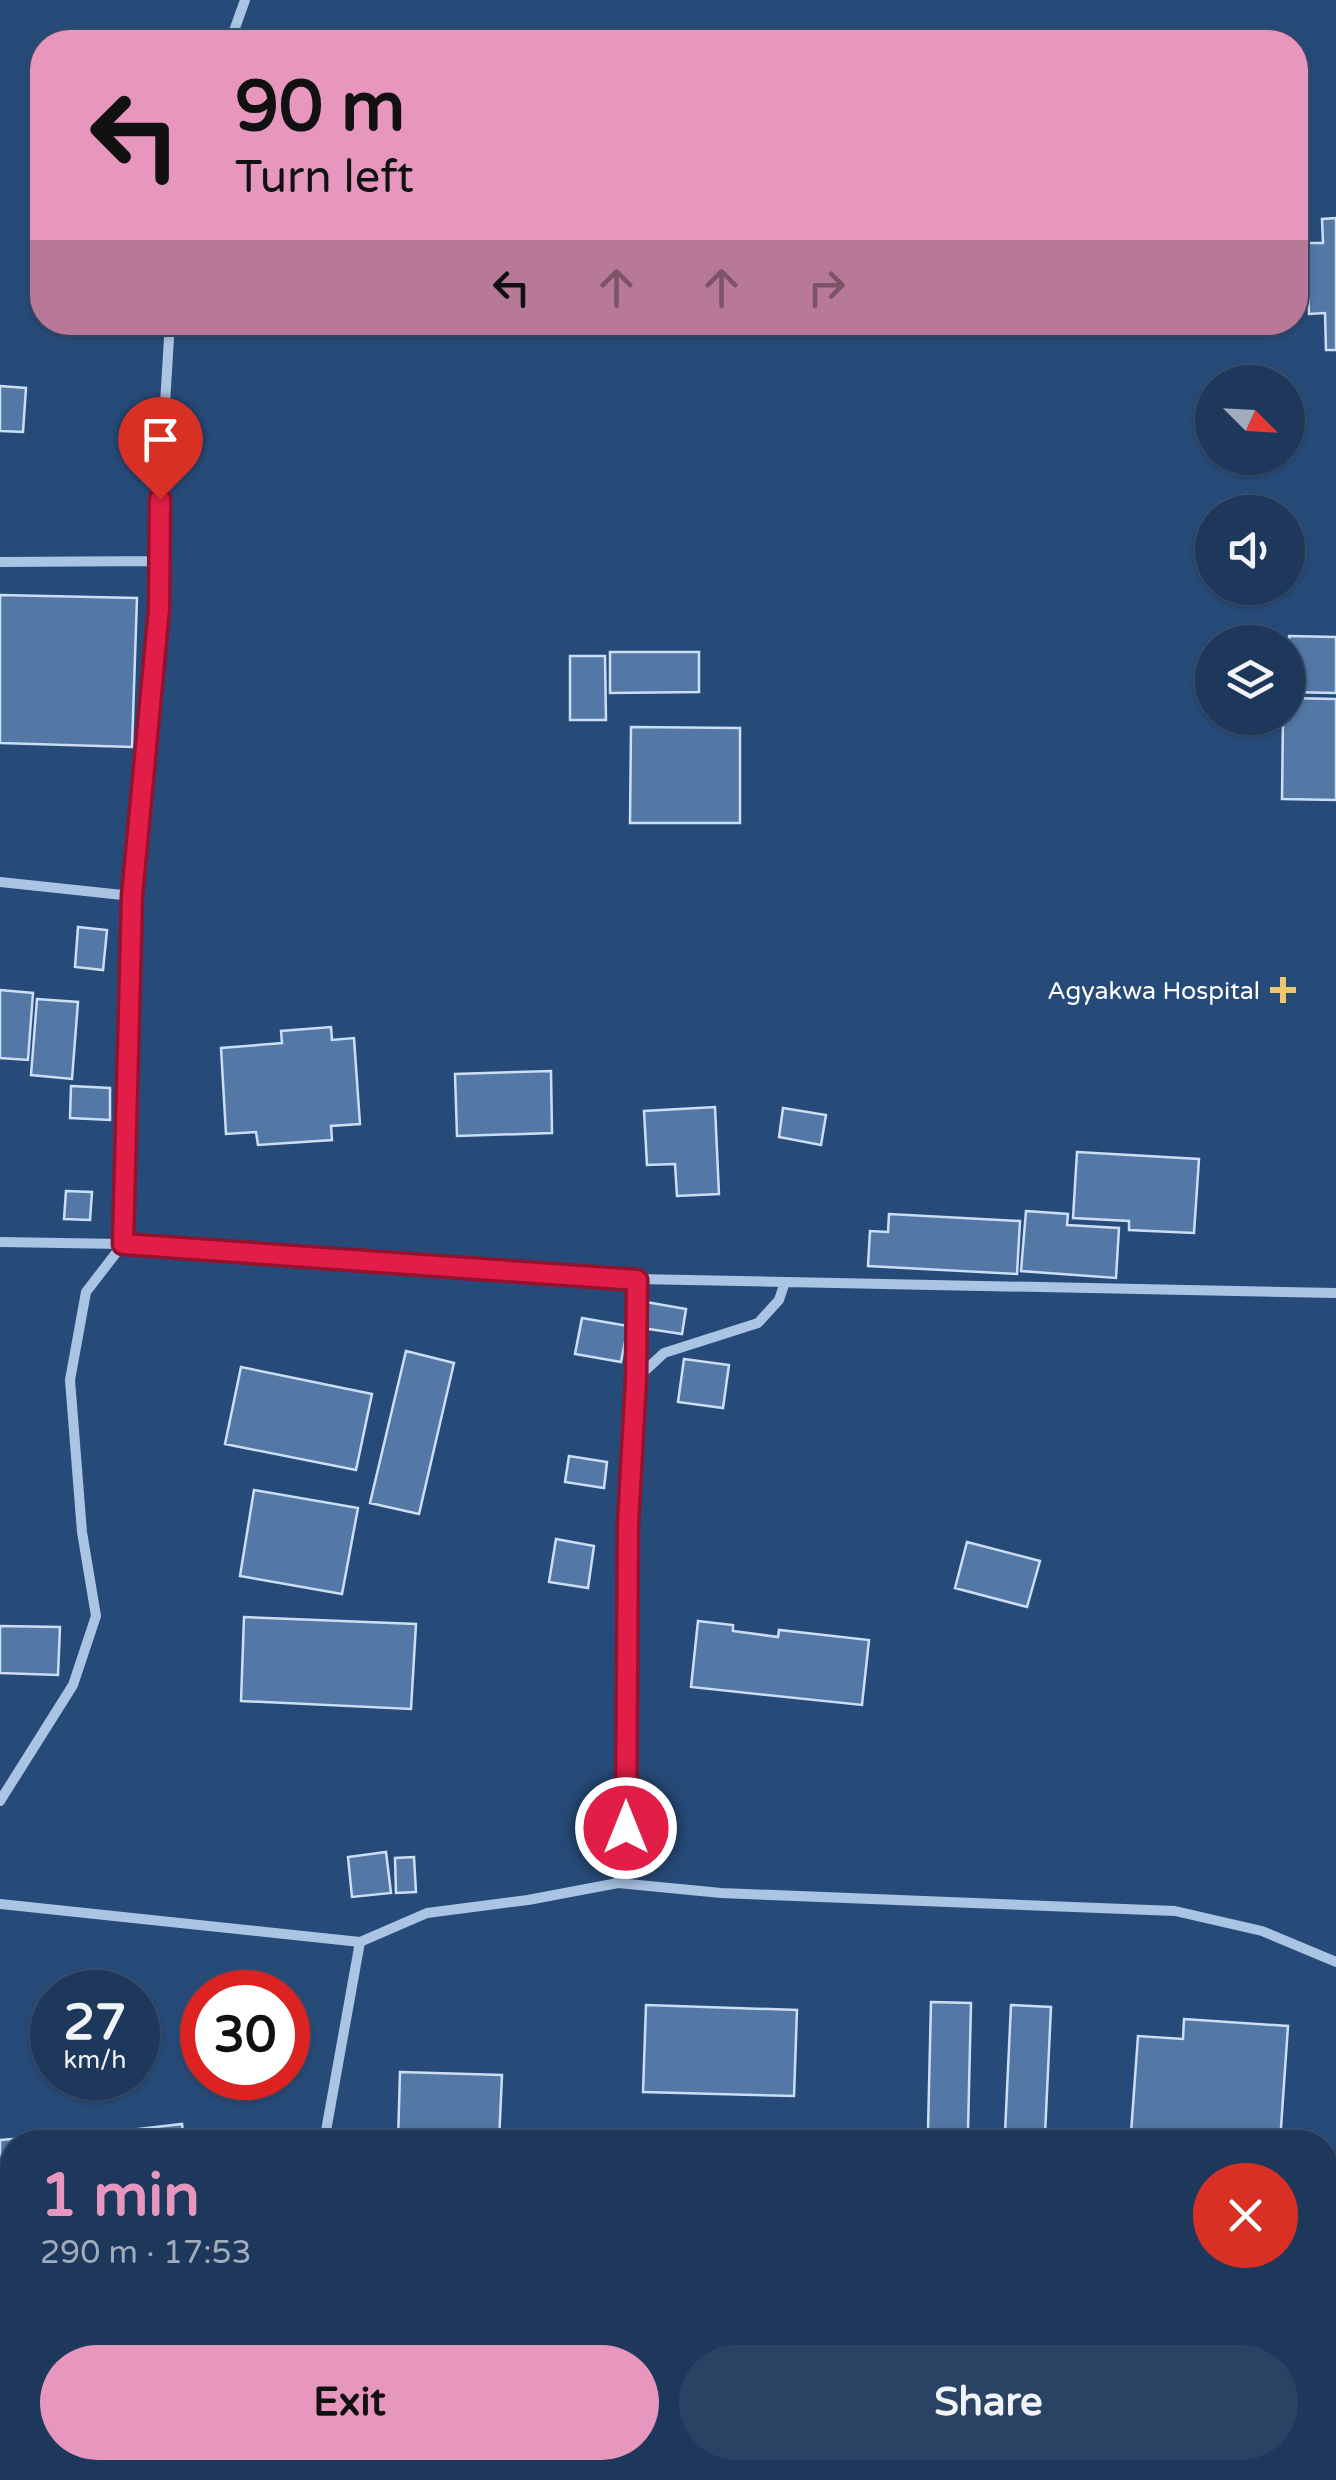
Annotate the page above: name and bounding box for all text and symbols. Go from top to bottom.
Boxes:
text: 90 m [235,66,405,150]
icon: left [70,70,200,200]
text: Turn left [235,151,414,205]
icon: left [484,260,539,315]
icon: ahead [589,260,644,315]
icon: ahead [694,260,749,315]
icon: right [799,260,854,315]
north arrow [1195,365,1305,475]
map controls [1195,365,1305,735]
pin [118,397,203,500]
icon: arrive [133,412,188,467]
button: sound [1195,495,1305,605]
button: layers [1195,625,1305,735]
place label: Agyakwa Hospital [1047,976,1260,1006]
marker: Agyakwa Hospital [1270,977,1296,1003]
position arrow [574,1776,678,1880]
speed limit sign: 30 [180,1970,310,2100]
text: 27 [64,1993,126,2053]
text: km/h [64,2045,126,2075]
text: 1 min [40,2160,200,2232]
button: close [1193,2163,1298,2268]
text: 290 m · 17:53 [40,2234,252,2272]
button: Exit [40,2345,659,2460]
button: Share [679,2345,1298,2460]

